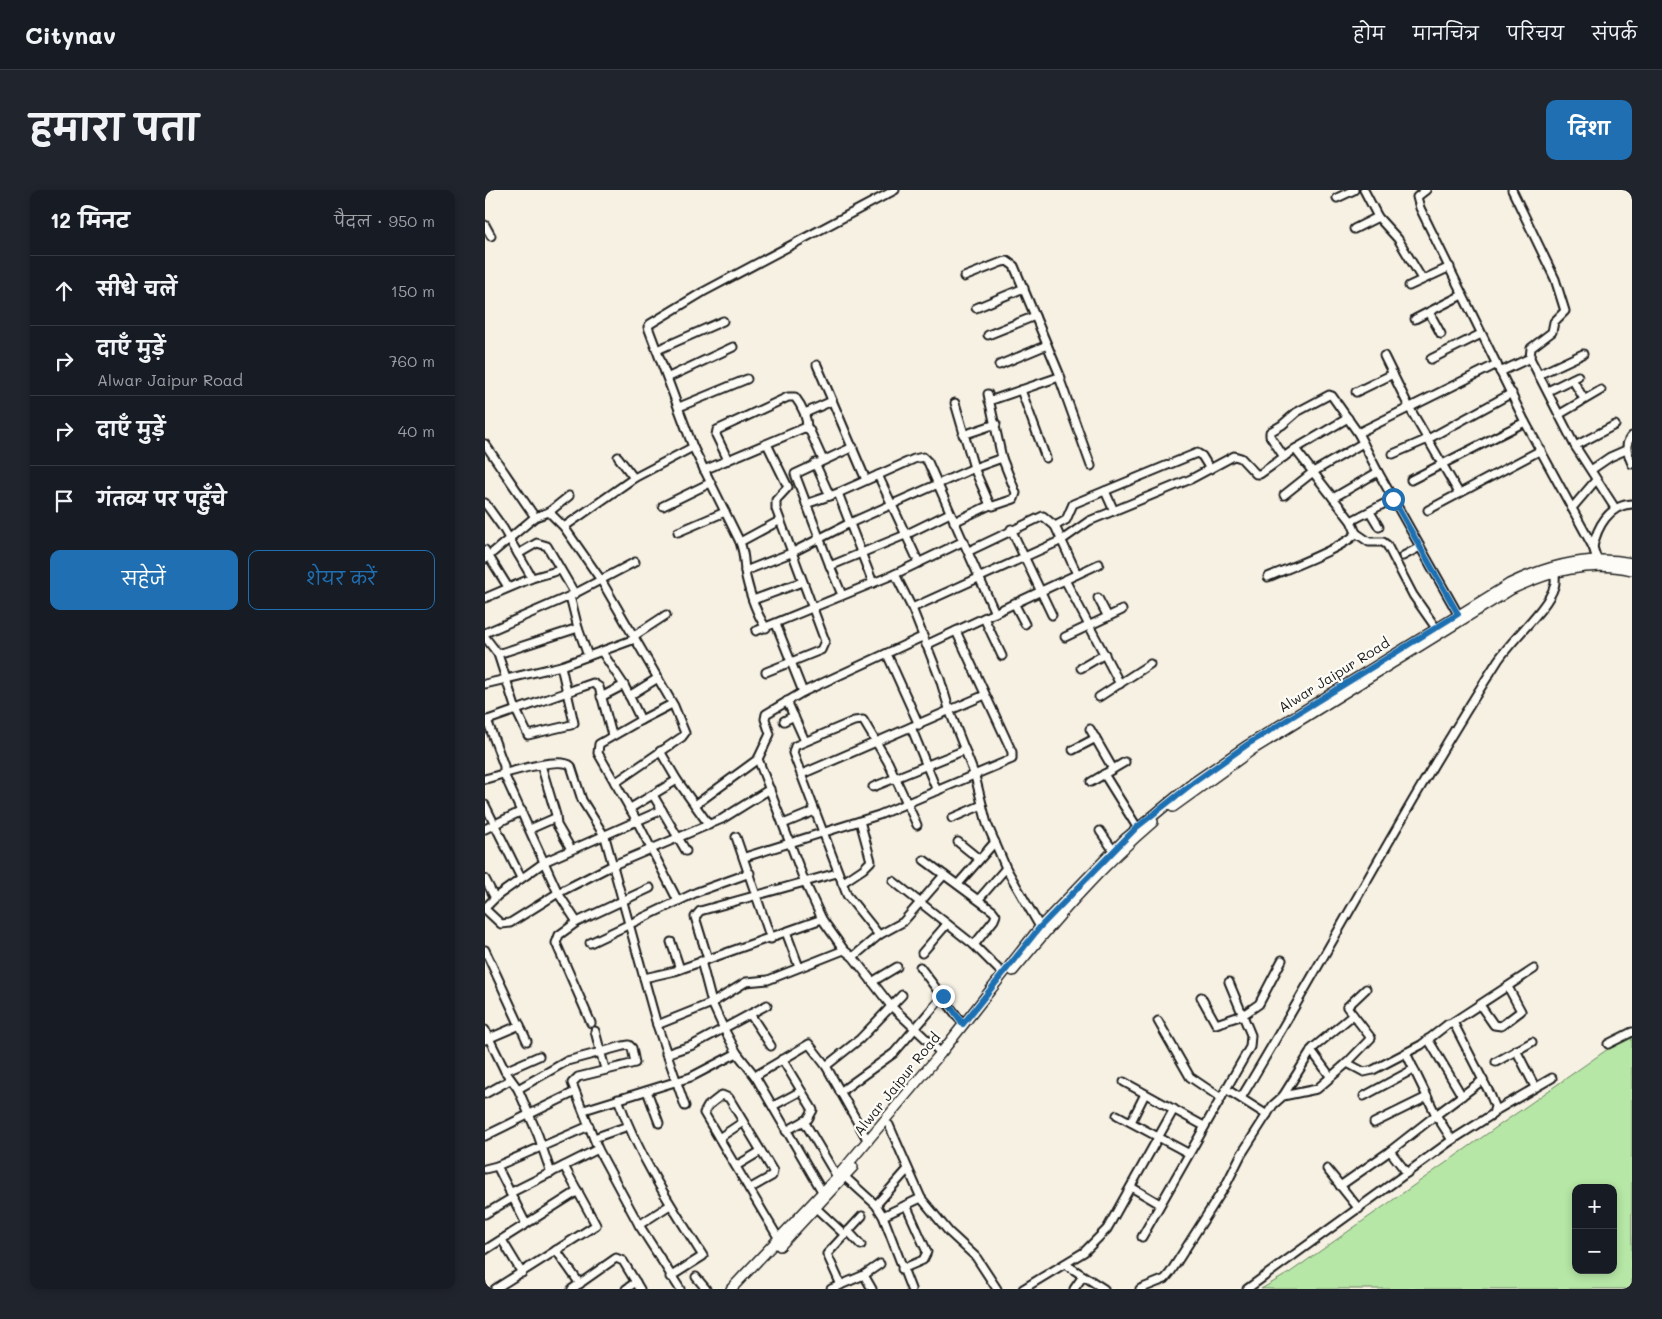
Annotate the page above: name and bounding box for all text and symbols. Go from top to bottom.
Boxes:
text: Citynav [25,19,116,50]
text: होम [1353,21,1385,45]
text: मानचित्र [1413,21,1479,45]
text: परिचय [1507,21,1564,45]
text: संपर्क [1592,21,1637,45]
button: दिशा [1546,100,1632,160]
text: हमारा पता [30,103,198,149]
text: 12 मिनट [50,206,130,233]
text: पैदल · 950 m [334,210,435,231]
text: सीधे चलें [97,276,177,301]
icon: ahead [50,277,78,305]
text: 150 m [391,280,435,301]
text: दाएँ मुड़ें [97,335,165,360]
icon: right [50,347,78,375]
text: 760 m [389,350,435,371]
text: Alwar Jaipur Road [97,369,243,390]
text: दाएँ मुड़ें [97,416,165,441]
icon: right [50,417,78,445]
text: 40 m [398,420,435,441]
text: गंतव्य पर पहुँचे [97,486,226,511]
icon: arrive [50,487,78,515]
route start [1382,488,1405,511]
button: सहेजें [50,550,238,610]
button: शेयर करें [248,550,435,610]
street label: Alwar Jaipur Road [1275,633,1393,716]
route end [932,985,955,1008]
street label: Alwar Jaipur Road [849,1028,944,1139]
map controls [1572,1184,1617,1274]
button: + [1572,1184,1617,1229]
button: − [1572,1229,1617,1274]

